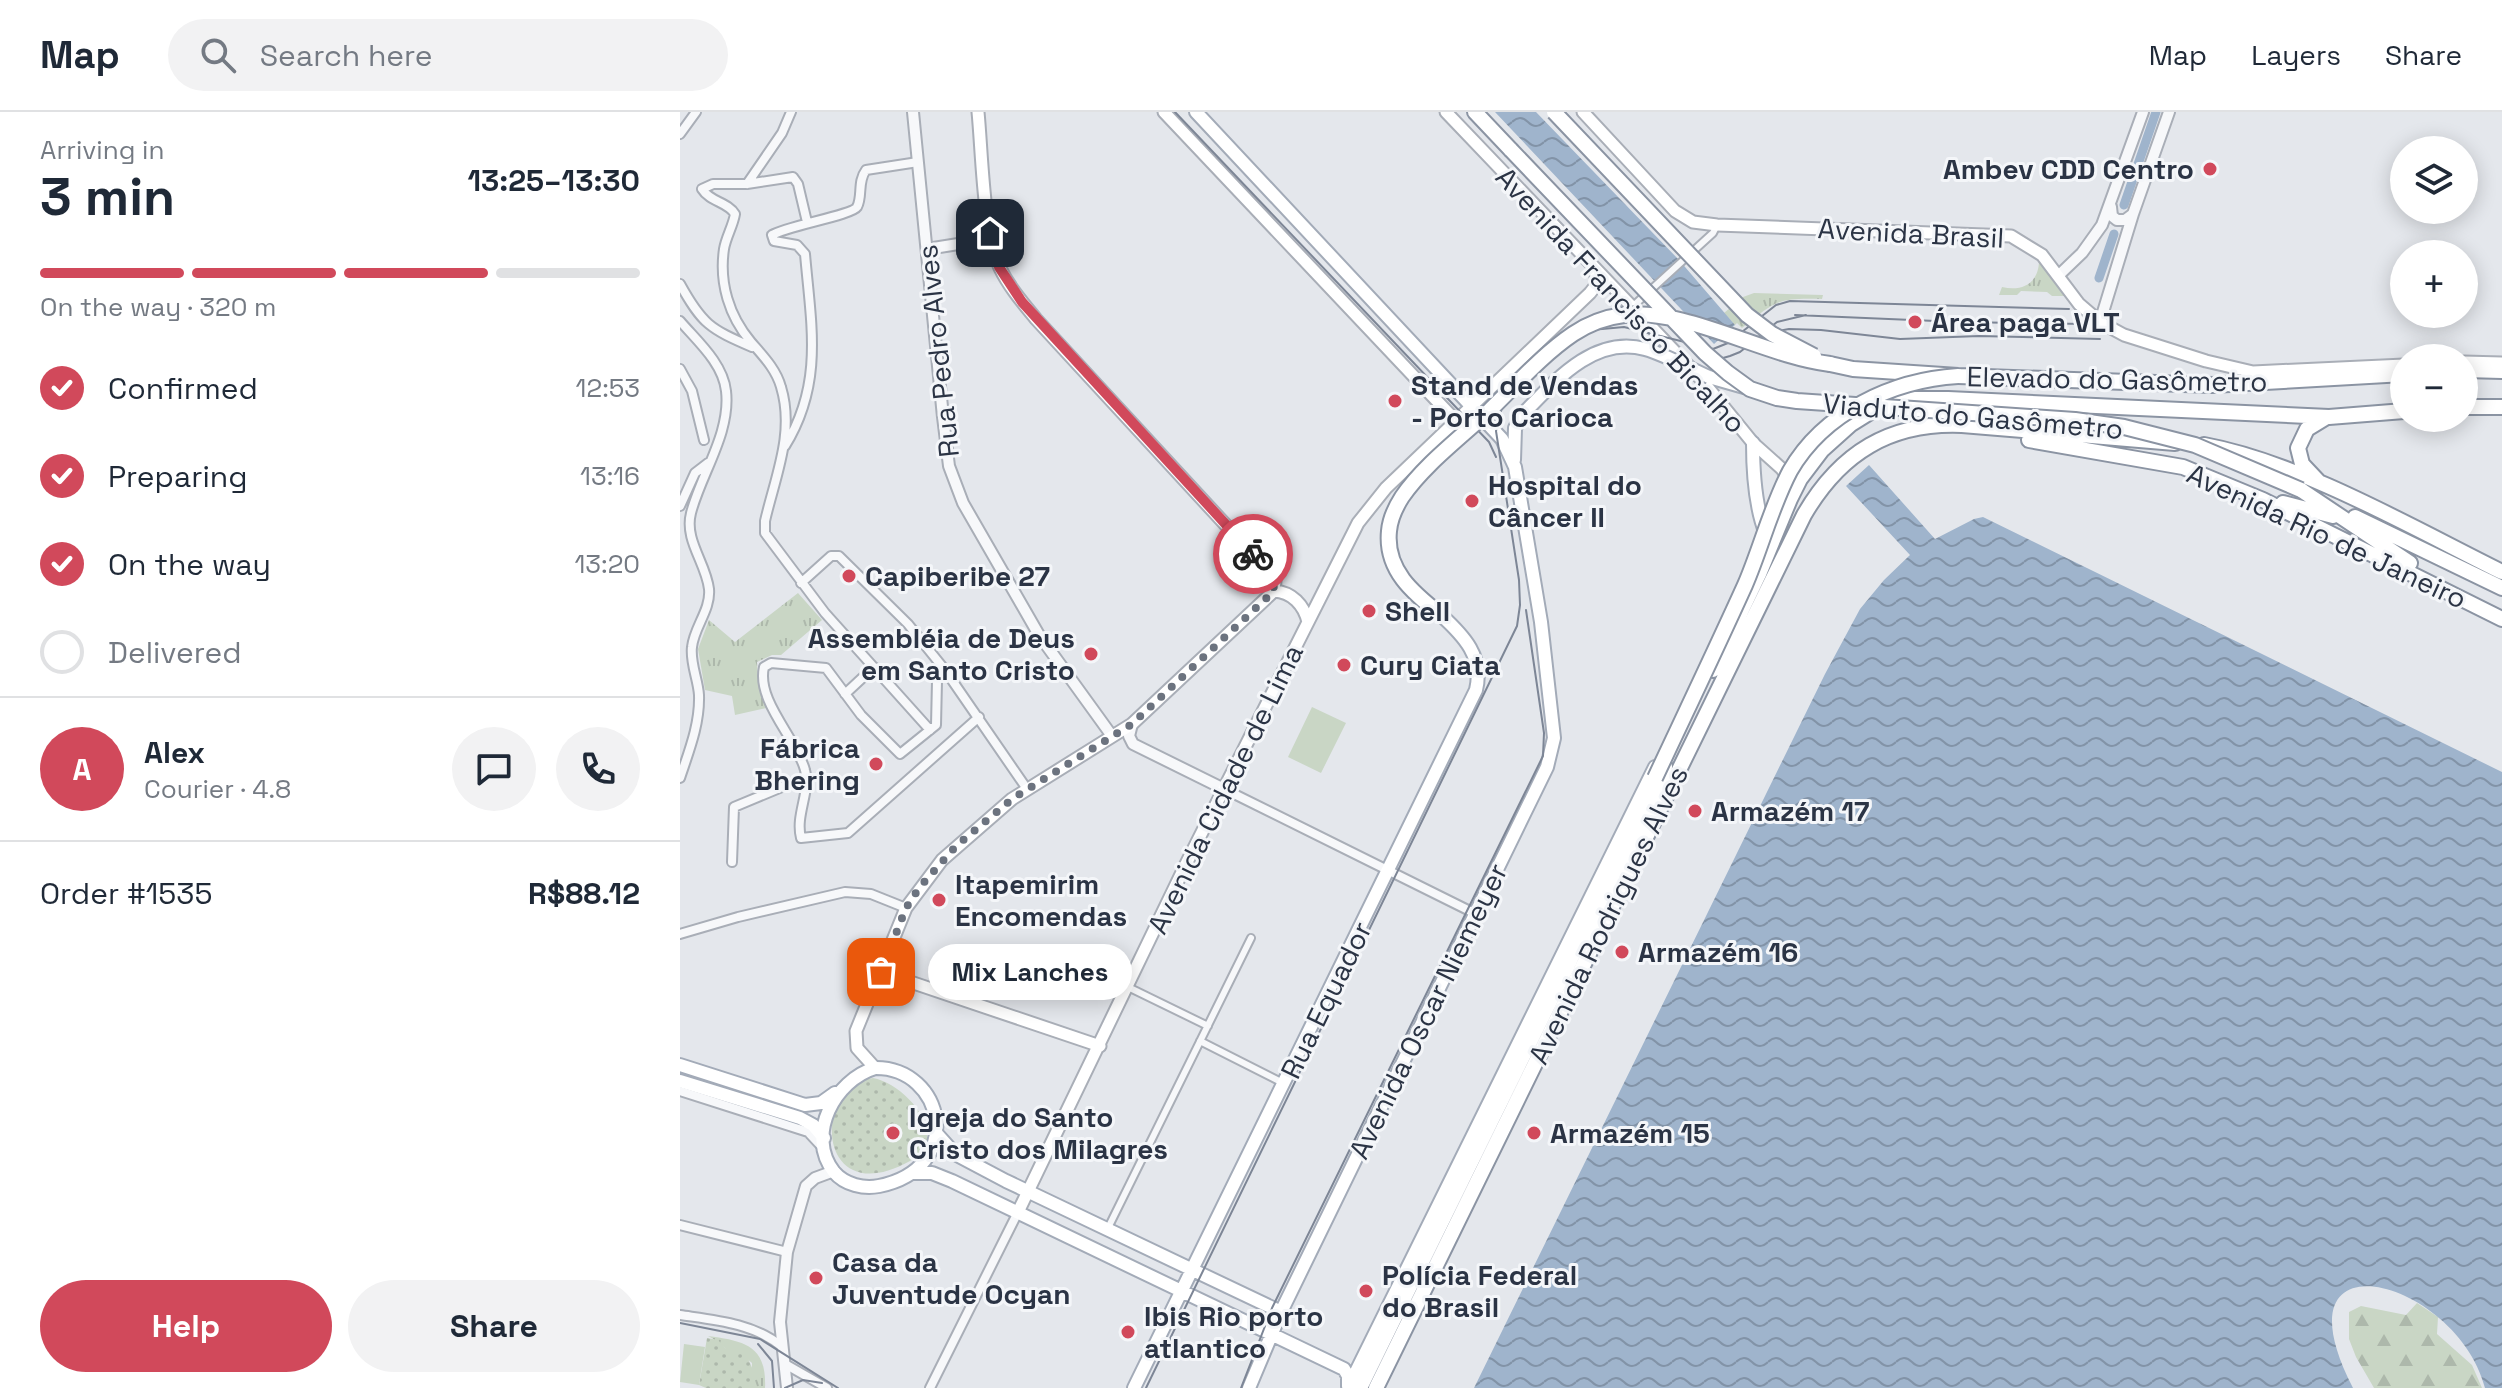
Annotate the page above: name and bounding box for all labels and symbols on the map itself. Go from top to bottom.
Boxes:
place label: Ambev CDD Centro [1943,151,2194,187]
street label: Avenida Francisco Bicalho [1488,159,1754,441]
marker: Ambev CDD Centro [2201,160,2219,178]
pin [956,199,1024,267]
street label: Avenida Brasil [1817,210,2005,256]
street label: Rua Pedro Alves [909,243,967,459]
place label: Área paga VLT [1931,304,2120,340]
marker: Área paga VLT [1906,313,1924,331]
street label: Elevado do Gasômetro [1966,358,2268,400]
place label: Stand de Vendas - Porto Carioca [1411,367,1638,435]
street label: Viaduto do Gasômetro [1821,385,2125,447]
marker: Stand de Vendas - Porto Carioca [1386,392,1404,410]
street label: Avenida Rio de Janeiro [2181,455,2473,617]
place label: Hospital do Câncer II [1488,467,1642,535]
marker: Hospital do Câncer II [1463,492,1481,510]
courier [1213,514,1293,594]
place label: Capiberibe 27 [865,558,1050,594]
marker: Capiberibe 27 [840,567,858,585]
place label: Shell [1385,593,1450,629]
marker: Shell [1360,602,1378,620]
place label: Assembléia de Deus em Santo Cristo [808,620,1075,688]
street label: Avenida Cidade de Lima [1139,638,1311,940]
marker: Assembléia de Deus em Santo Cristo [1082,645,1100,663]
place label: Cury Ciata [1360,647,1500,683]
marker: Cury Ciata [1335,656,1353,674]
place label: Fábrica Bhering [754,730,860,798]
marker: Fábrica Bhering [867,755,885,773]
street label: Avenida Rodrigues Alves [1520,760,1696,1070]
place label: Armazém 17 [1711,793,1870,829]
marker: Armazém 17 [1686,802,1704,820]
street label: Avenida Oscar Niemeyer [1341,857,1515,1165]
place label: Itapemirim Encomendas [955,866,1127,934]
marker: Itapemirim Encomendas [930,891,948,909]
street label: Rua Equador [1272,915,1380,1085]
place label: Armazém 16 [1638,934,1798,970]
pin [847,938,915,1006]
marker: Armazém 16 [1613,943,1631,961]
callout: Mix Lanches [929,944,1133,1000]
place label: Igreja do Santo Cristo dos Milagres [909,1099,1168,1167]
place label: Armazém 15 [1550,1115,1710,1151]
marker: Igreja do Santo Cristo dos Milagres [884,1124,902,1142]
marker: Armazém 15 [1525,1124,1543,1142]
place label: Casa da Juventude Ocyan [832,1244,1071,1312]
place label: Polícia Federal do Brasil [1382,1257,1577,1325]
marker: Casa da Juventude Ocyan [807,1269,825,1287]
marker: Polícia Federal do Brasil [1357,1282,1375,1300]
place label: Ibis Rio porto atlantico [1144,1298,1323,1366]
marker: Ibis Rio porto atlantico [1119,1323,1137,1341]

